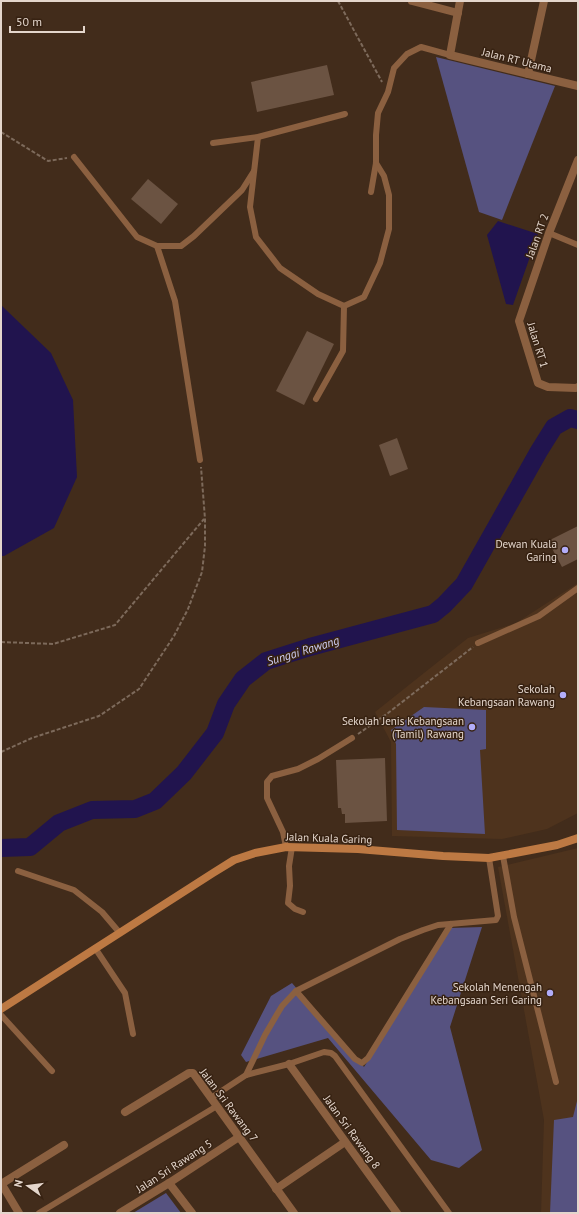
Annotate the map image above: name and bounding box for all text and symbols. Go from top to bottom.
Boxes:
scale bar [10,8,84,34]
text: 50 m [16,14,42,29]
street label: Jalan RT Utama [480,44,553,75]
street label: Jalan RT 2 [522,212,552,261]
street label: Jalan RT 1 [524,320,552,369]
place label: Dewan Kuala Garing [495,537,557,564]
marker: Dewan Kuala Garing [560,545,570,555]
water label: Sungai Rawang [265,632,341,669]
place label: Sekolah Kebangsaan Rawang [458,682,555,709]
marker: Sekolah Kebangsaan Rawang [558,690,568,700]
place label: Sekolah Jenis Kebangsaan (Tamil) Rawang [342,714,464,741]
marker: Sekolah Jenis Kebangsaan (Tamil) Rawang [467,722,477,732]
street label: Jalan Kuala Garing [285,829,373,847]
place label: Sekolah Menengah Kebangsaan Seri Garing [431,980,542,1007]
marker: Sekolah Menengah Kebangsaan Seri Garing [545,988,555,998]
street label: Jalan Sri Rawang 7 [196,1065,261,1144]
street label: Jalan Sri Rawang 8 [320,1091,384,1172]
street label: Jalan Sri Rawang 5 [132,1136,215,1196]
north arrow [8,1166,48,1206]
text: N [11,1178,26,1189]

